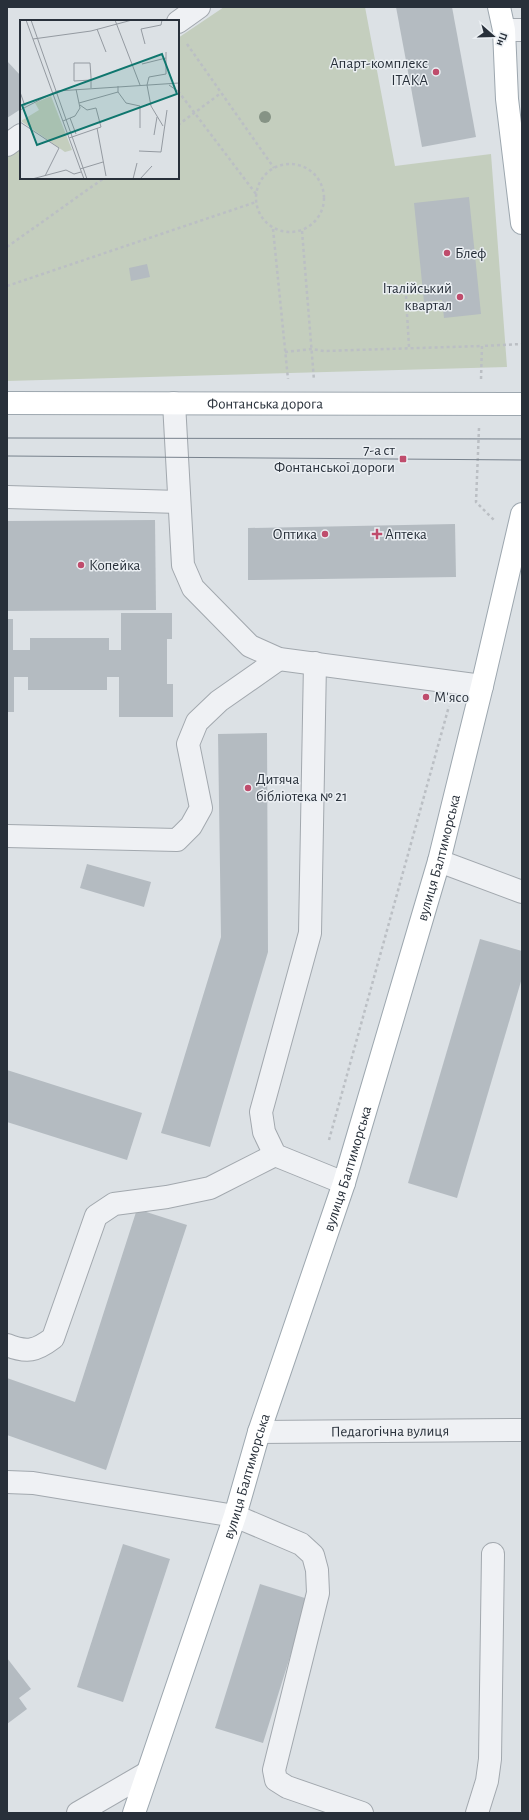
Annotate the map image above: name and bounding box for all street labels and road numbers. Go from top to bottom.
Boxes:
street label: Фонтанська дорога [207,396,323,412]
street label: вулиця Балтиморська [415,793,463,923]
street label: вулиця Балтиморська [321,1104,374,1233]
street label: вулиця Балтиморська [221,1411,273,1541]
street label: Педагогічна вулиця [331,1424,449,1439]

